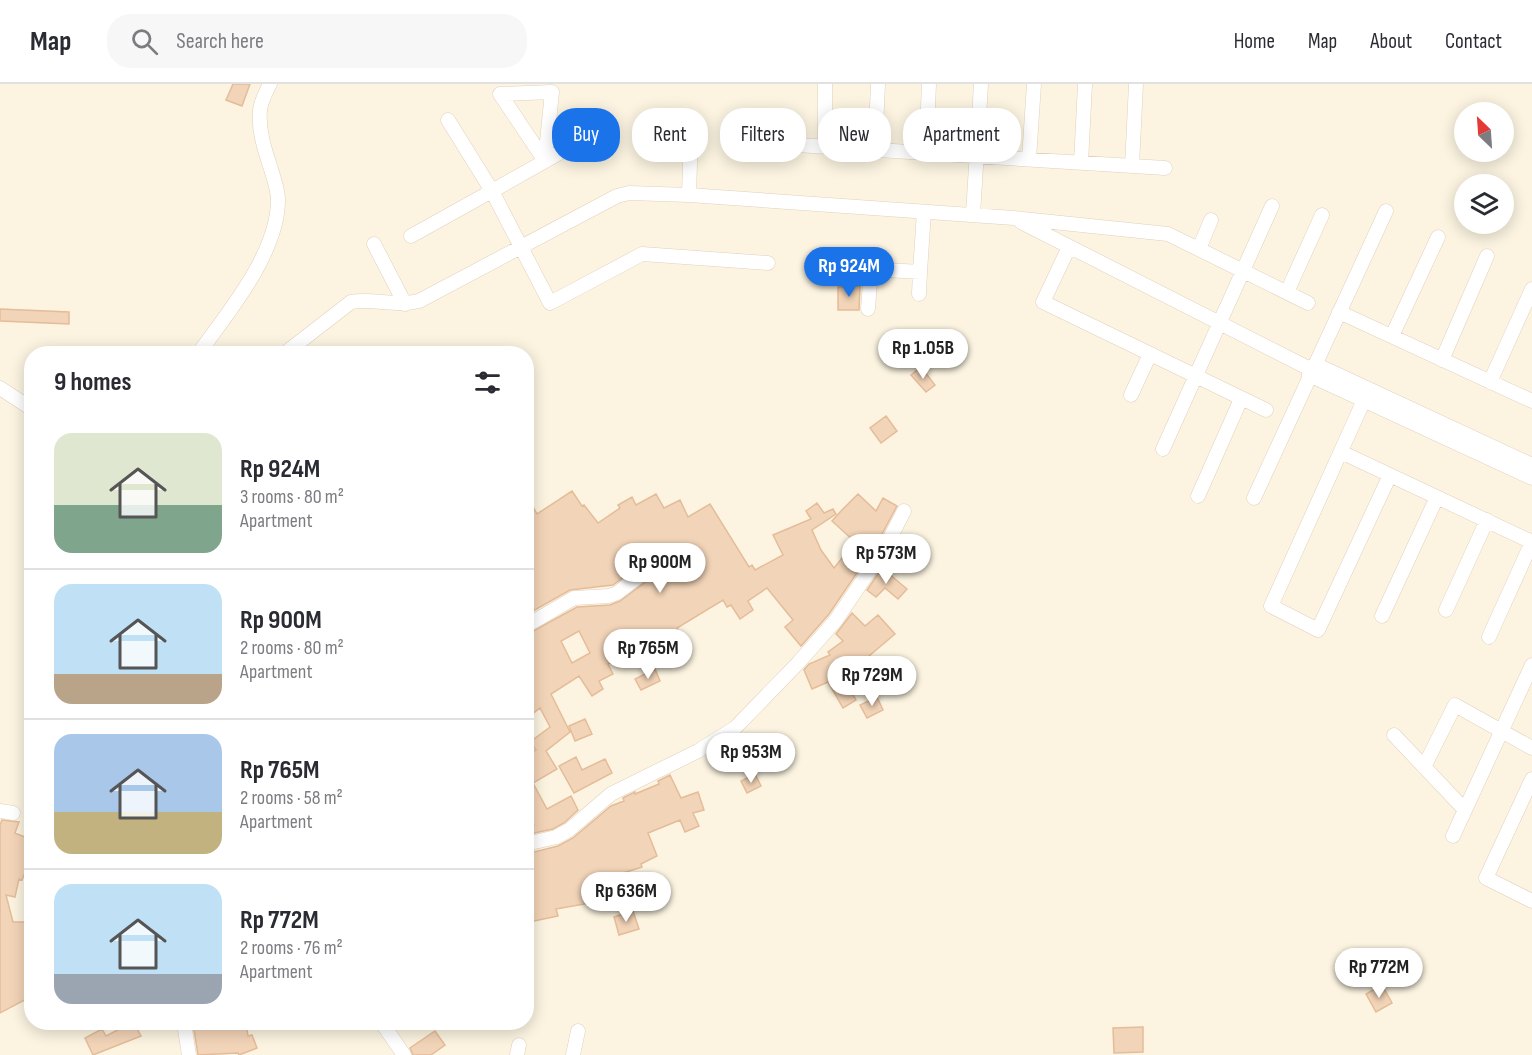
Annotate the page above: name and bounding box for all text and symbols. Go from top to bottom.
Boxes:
search box [107,14,527,68]
text: Map [30,25,71,58]
icon: search [128,25,161,58]
text: Search here [176,28,264,55]
text: Home [1234,29,1275,54]
text: Map [1308,29,1337,54]
text: About [1370,29,1412,54]
text: Contact [1445,29,1502,54]
north arrow [1454,102,1514,162]
map controls [1454,102,1514,234]
chip: Buy [552,108,620,162]
chip: Rent [632,108,708,162]
chip: Filters [720,108,806,162]
chip: New [818,108,891,162]
chip: Apartment [903,108,1021,162]
button: layers [1454,174,1514,234]
pin: Rp 924M [794,247,904,298]
text: Rp 924M [818,254,880,278]
pin: Rp 1.05B [861,329,985,380]
text: Rp 1.05B [892,336,954,360]
icon: filters [471,366,504,399]
text: 9 homes [54,367,132,398]
text: Rp 924M [240,454,320,485]
icon: home [102,457,174,529]
text: 3 rooms · 80 m² [240,485,344,509]
text: Apartment [240,509,313,533]
pin: Rp 573M [831,534,941,585]
text: Rp 573M [856,541,916,565]
pin: Rp 900M [605,543,715,594]
text: Rp 900M [629,550,691,574]
text: Rp 900M [240,605,322,636]
icon: home [102,608,174,680]
pin: Rp 765M [593,629,703,680]
text: 2 rooms · 80 m² [240,636,344,660]
text: Rp 765M [617,636,679,660]
pin: Rp 729M [817,656,927,707]
text: Apartment [240,660,313,684]
text: Rp 729M [841,663,903,687]
pin: Rp 953M [696,733,806,784]
text: Rp 953M [720,740,782,764]
text: Rp 765M [240,755,320,786]
icon: home [102,758,174,830]
text: 2 rooms · 58 m² [240,786,343,810]
text: Apartment [240,810,313,834]
pin: Rp 636M [571,872,681,923]
text: Rp 636M [595,879,657,903]
text: Rp 772M [240,905,319,936]
icon: home [102,908,174,980]
text: 2 rooms · 76 m² [240,936,343,960]
pin: Rp 772M [1324,948,1434,999]
text: Rp 772M [1349,955,1409,979]
text: Apartment [240,960,313,984]

